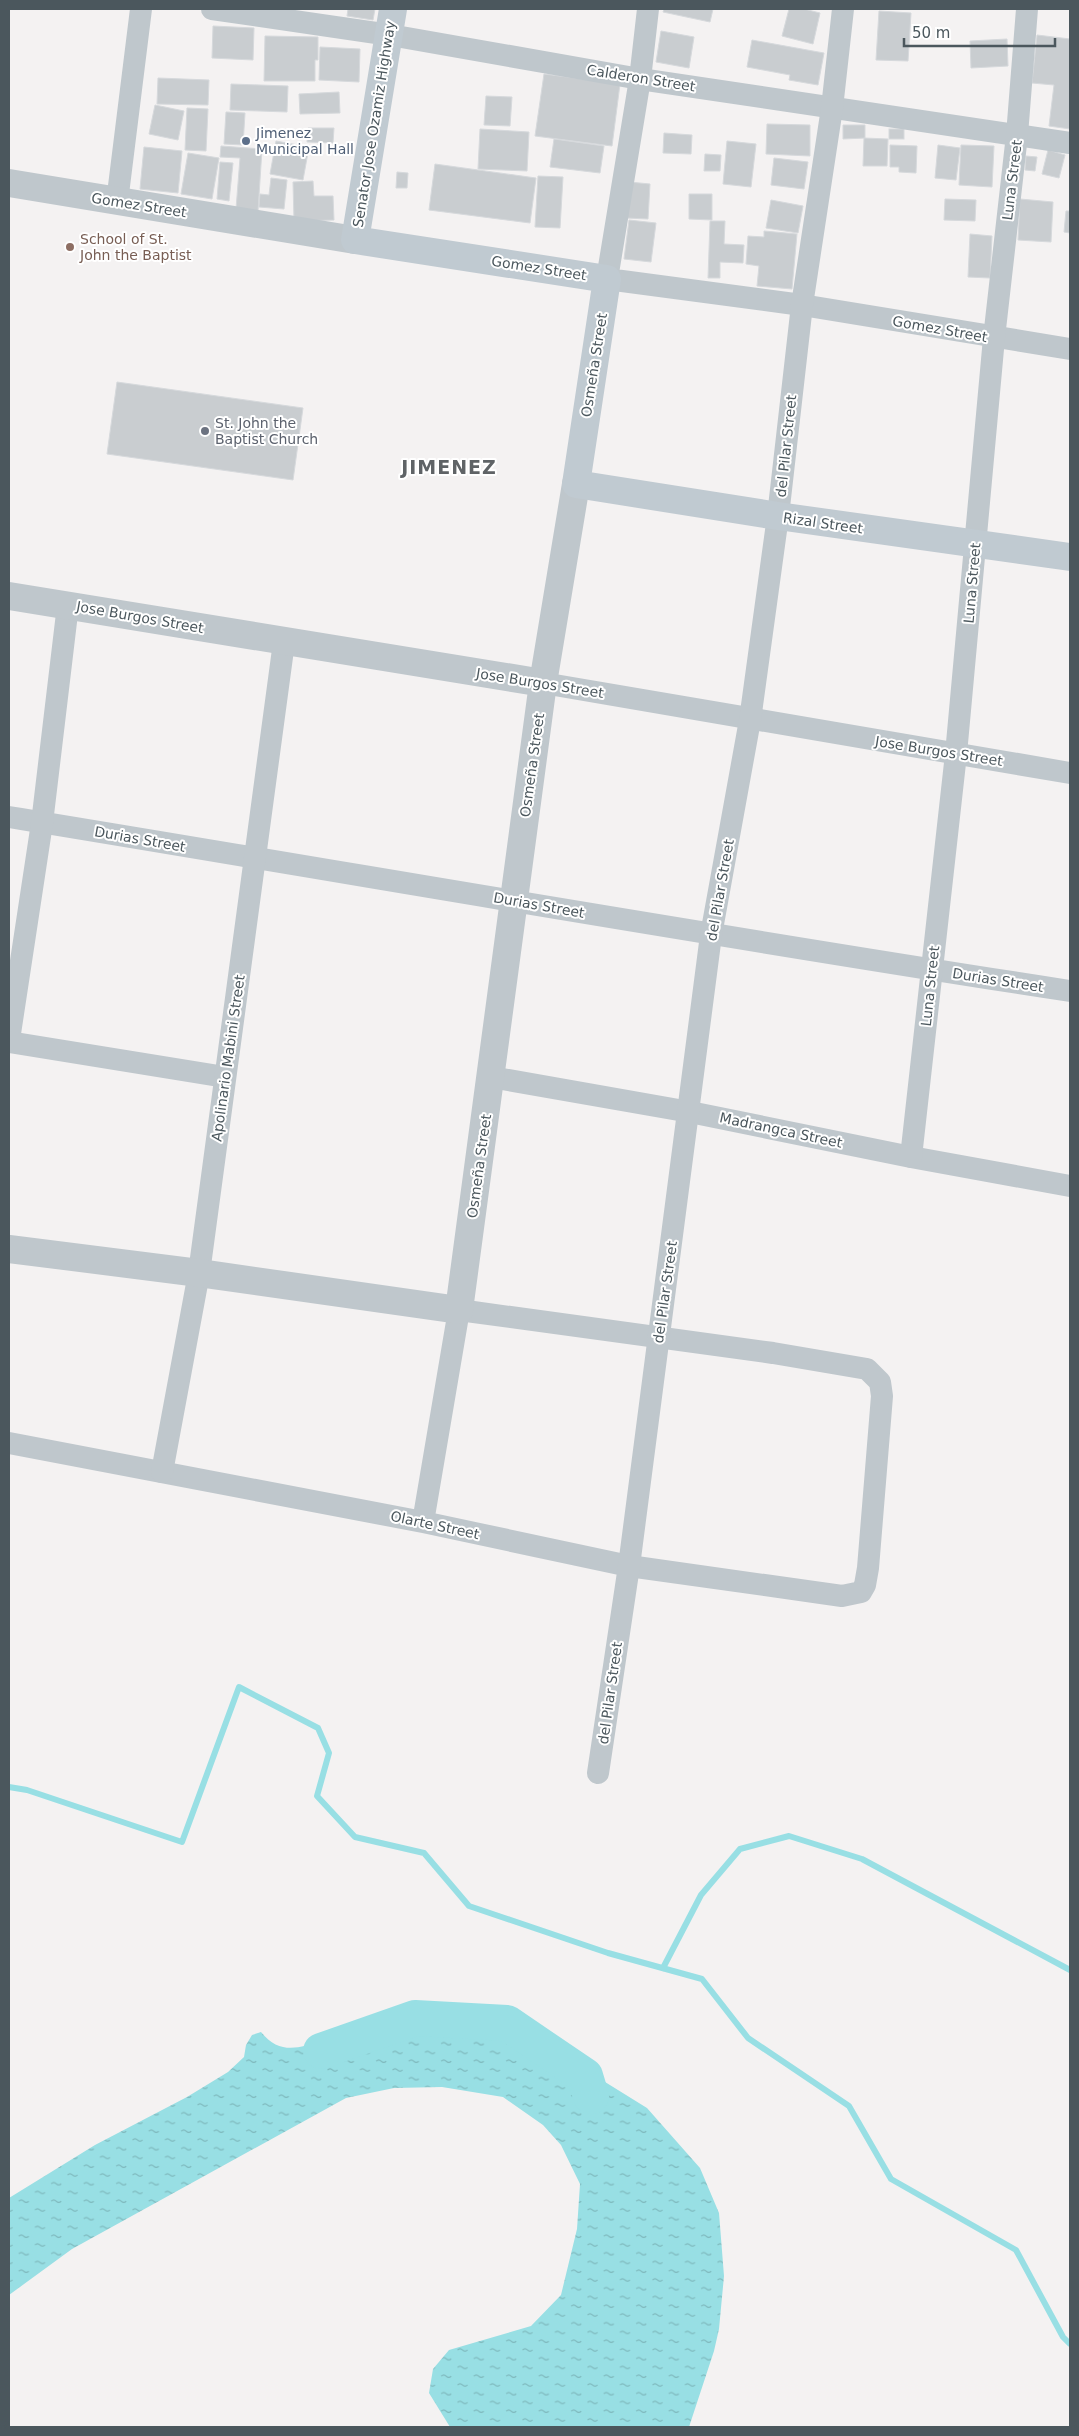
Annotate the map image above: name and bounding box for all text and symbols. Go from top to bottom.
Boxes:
scale bar [904,15,1055,47]
street label: Senator Jose Ozamiz Highway [350,20,398,228]
text: 50 m [912,24,950,42]
street label: Calderon Street [586,62,697,95]
place label: Jimenez Municipal Hall [255,125,354,157]
marker: Jimenez Municipal Hall [240,135,252,147]
street label: Luna Street [999,138,1025,221]
street label: Gomez Street [90,190,188,220]
place label: School of St. John the Baptist [79,231,192,263]
marker: School of St. John the Baptist [64,241,76,253]
street label: Gomez Street [490,253,588,283]
street label: Osmeña Street [578,311,610,418]
street label: Gomez Street [891,313,989,345]
street label: del Pilar Street [773,393,799,498]
place label: St. John the Baptist Church [215,415,318,447]
marker: St. John the Baptist Church [199,425,211,437]
district label: JIMENEZ [399,456,497,478]
street label: Rizal Street [782,509,864,537]
street label: Luna Street [961,542,984,624]
street label: Jose Burgos Street [74,598,205,636]
street label: Jose Burgos Street [474,665,605,701]
street label: Osmeña Street [517,711,547,818]
street label: Jose Burgos Street [873,733,1004,769]
street label: Durias Street [93,823,187,855]
street label: del Pilar Street [703,837,737,942]
street label: Durias Street [492,889,586,921]
street label: Luna Street [918,944,942,1027]
street label: Durias Street [951,965,1045,995]
street label: Apolinario Mabini Street [208,973,248,1142]
street label: Madrangca Street [718,1109,844,1151]
street label: Osmeña Street [464,1112,494,1219]
street label: del Pilar Street [650,1239,680,1344]
street label: Olarte Street [389,1508,481,1542]
street label: del Pilar Street [595,1640,625,1745]

